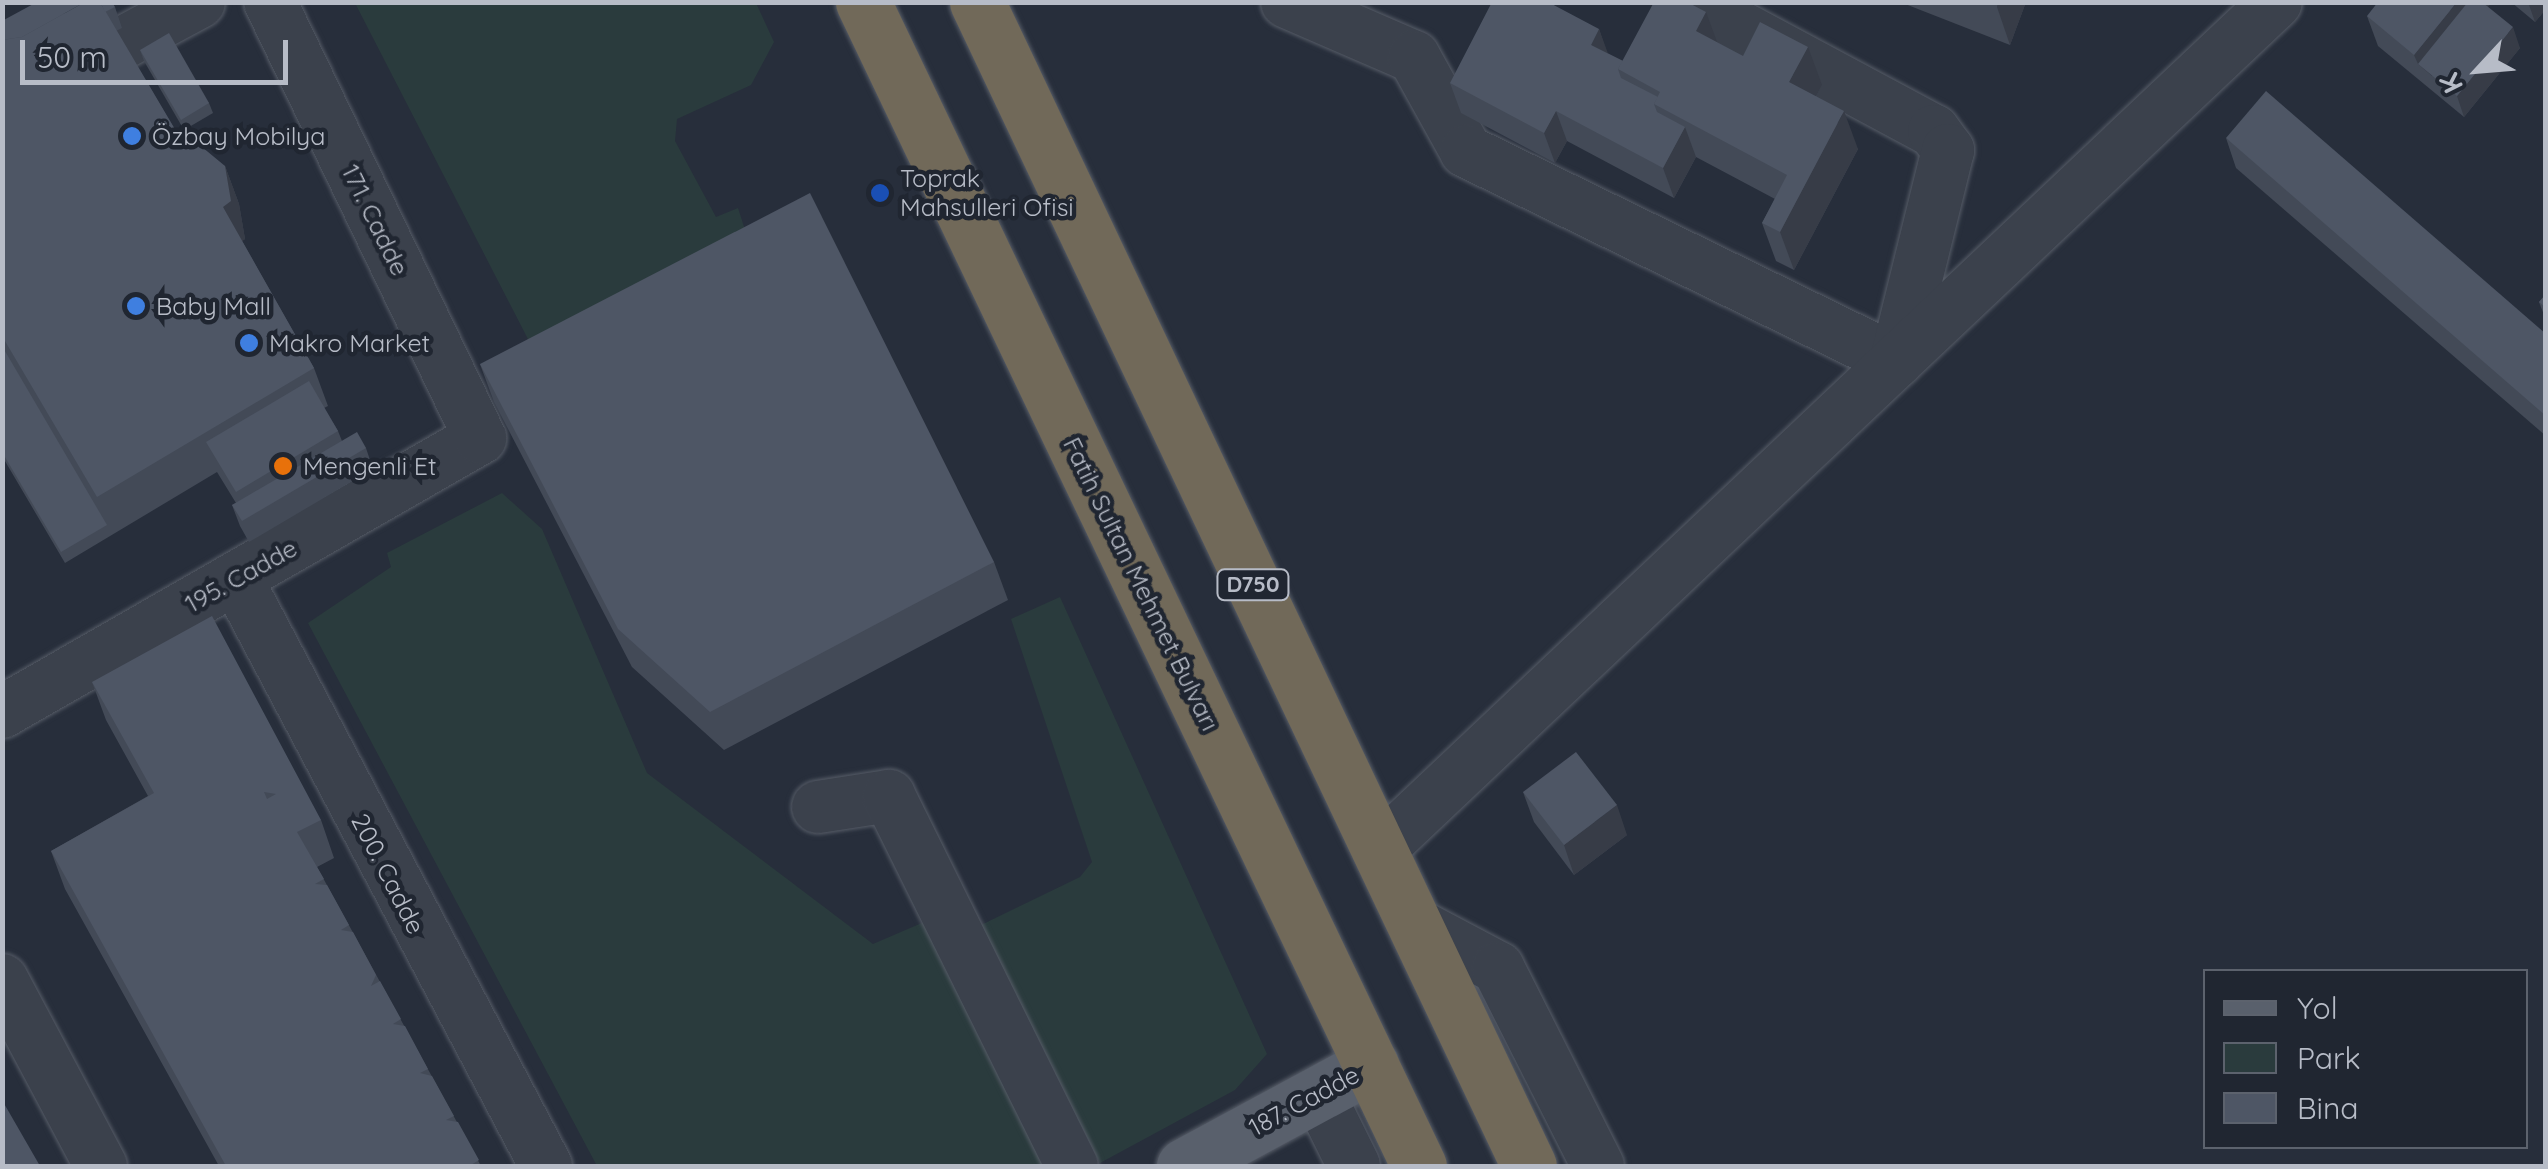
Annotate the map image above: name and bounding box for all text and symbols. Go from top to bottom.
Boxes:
scale bar [25,20,292,82]
north arrow [2428,20,2528,120]
text: 50 m [37,38,107,76]
text: K [2431,67,2470,99]
place label: Özbay Mobilya [152,121,325,151]
marker: Özbay Mobilya [121,125,143,147]
street label: 171. Cadde [335,160,415,280]
place label: Toprak Mahsulleri Ofisi [900,164,1074,223]
marker: Toprak Mahsulleri Ofisi [869,182,891,204]
place label: Baby Mall [156,291,271,321]
marker: Baby Mall [125,295,147,317]
place label: Makro Market [269,328,430,358]
marker: Makro Market [238,332,260,354]
street label: Fatih Sultan Mehmet Bulvarı [1057,432,1225,736]
place label: Mengenli Et [303,451,437,481]
marker: Mengenli Et [272,455,294,477]
street label: 195. Cadde [180,533,302,619]
road number: D750 [1216,568,1290,602]
street label: 200. Cadde [345,809,431,939]
legend [2203,969,2528,1149]
text: Yol [2297,989,2338,1027]
text: Park [2297,1039,2361,1077]
street label: 187. Cadde [1244,1059,1364,1143]
text: Bina [2297,1089,2358,1127]

